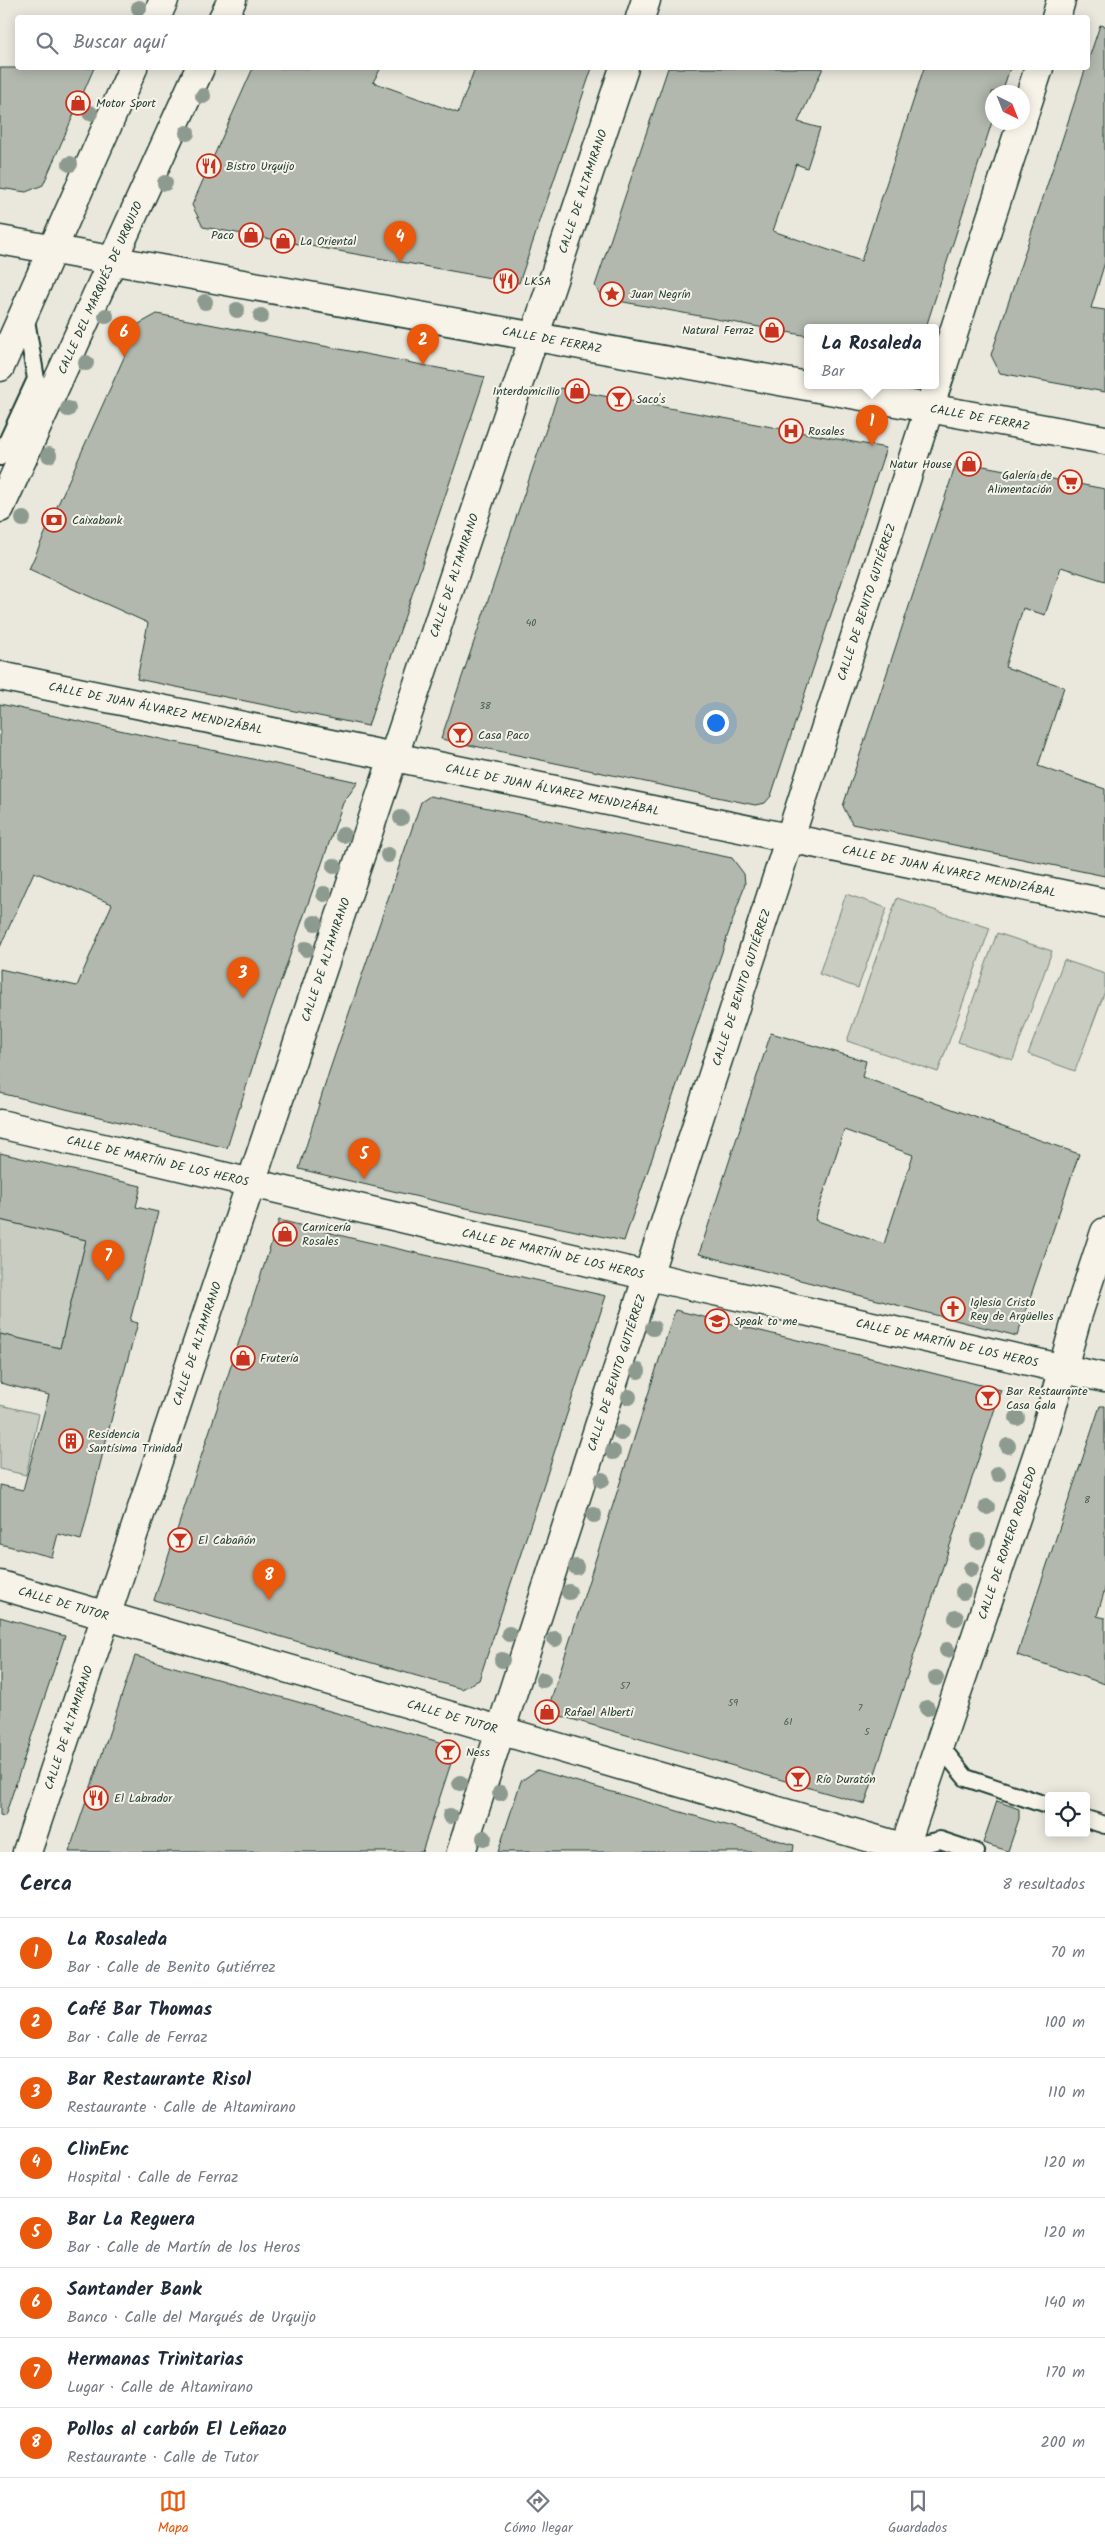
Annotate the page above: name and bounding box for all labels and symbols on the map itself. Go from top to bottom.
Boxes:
north arrow [985,85,1030,130]
shop icon: Motor Sport [65,90,91,116]
place label: Motor Sport [96,94,156,113]
street label: CALLE DE ALTAMIRANO [554,127,613,256]
restaurant icon: Bistro Urquijo [196,153,222,179]
place label: Bistro Urquijo [226,157,294,176]
street label: CALLE DEL MARQUÉS DE URQUIJO [53,198,148,377]
pin: 4 [384,221,416,262]
shop icon: Paco [238,222,264,248]
place label: Paco [211,226,234,245]
shop icon: La Oriental [270,228,296,254]
place label: La Oriental [300,232,356,251]
restaurant icon: LKSA [493,268,519,294]
place label: LKSA [524,272,551,291]
place icon: Juan Negrín [599,281,625,307]
place label: Juan Negrín [630,285,691,304]
pin: 6 [108,316,140,357]
shop icon: Natural Ferraz [759,317,785,343]
place label: Natural Ferraz [682,321,754,340]
street label: CALLE DE FERRAZ [500,322,603,359]
pin: 2 [407,324,439,365]
shop icon: Interdomicilio [564,378,590,404]
place label: Interdomicilio [493,382,560,401]
bar icon: Saco's [606,386,632,412]
place label: Saco's [636,390,666,409]
street label: CALLE DE FERRAZ [929,400,1031,436]
pin: 1 [856,405,888,446]
hospital icon: Rosales [778,418,804,444]
place label: Rosales [808,422,845,441]
shop icon: Natur House [956,451,982,477]
place label: Natur House [889,455,953,474]
place label: Galería de Alimentación [987,466,1053,499]
supermarket icon: Galería de Alimentación [1057,469,1083,495]
bank icon: Caixabank [41,507,67,533]
place label: Caixabank [72,511,123,530]
street label: CALLE DE ALTAMIRANO [425,511,484,640]
street label: CALLE DE BENITO GUTIÉRREZ [832,521,901,683]
house number: 40 [526,615,536,631]
street label: CALLE DE JUAN ÁLVAREZ MENDIZÁBAL [47,677,264,740]
house number: 38 [479,698,492,714]
your location [703,710,729,736]
bar icon: Casa Paco [447,722,473,748]
place label: Casa Paco [478,726,529,745]
street label: CALLE DE JUAN ÁLVAREZ MENDIZÁBAL [444,759,661,821]
street label: CALLE DE JUAN ÁLVAREZ MENDIZÁBAL [840,840,1058,903]
street label: CALLE DE ALTAMIRANO [297,895,356,1024]
street label: CALLE DE BENITO GUTIÉRREZ [707,906,776,1069]
pin: 3 [227,957,259,998]
street label: CALLE DE MARTÍN DE LOS HEROS [65,1131,251,1192]
pin: 5 [348,1138,380,1179]
place label: Carnicería Rosales [302,1218,352,1251]
shop icon: Carnicería Rosales [272,1221,298,1247]
street label: CALLE DE MARTÍN DE LOS HEROS [460,1223,646,1285]
pin: 7 [92,1240,124,1281]
street label: CALLE DE ALTAMIRANO [168,1279,227,1408]
street label: CALLE DE BENITO GUTIÉRREZ [583,1292,651,1454]
place label: Iglesia Cristo Rey de Argüelles [970,1293,1054,1326]
church icon: Iglesia Cristo Rey de Argüelles [940,1296,966,1322]
school or university icon: Speak to me [704,1308,730,1334]
place label: Speak to me [734,1312,798,1331]
street label: CALLE DE MARTÍN DE LOS HEROS [854,1314,1041,1373]
shop icon: Frutería [230,1345,256,1371]
place label: Frutería [260,1349,299,1368]
place label: Bar Restaurante Casa Gala [1006,1382,1088,1415]
bar icon: Bar Restaurante Casa Gala [975,1385,1001,1411]
place label: Residencia Santísima Trinidad [88,1425,183,1458]
building icon: Residencia Santísima Trinidad [58,1428,84,1454]
street label: CALLE DE ROMERO ROBLEDO [973,1464,1043,1622]
house number: 8 [1084,1492,1091,1508]
bar icon: El Cabañón [167,1527,193,1553]
place label: El Cabañón [198,1531,256,1550]
pin: 8 [253,1559,285,1600]
street label: CALLE DE TUTOR [16,1582,111,1626]
street label: CALLE DE ALTAMIRANO [39,1663,99,1792]
house number: 57 [620,1678,630,1694]
street label: CALLE DE TUTOR [405,1695,500,1739]
house number: 59 [728,1695,738,1711]
shop icon: Rafael Alberti [534,1699,560,1725]
house number: 7 [858,1700,863,1716]
place label: Rafael Alberti [564,1703,634,1722]
house number: 61 [784,1714,792,1730]
house number: 5 [864,1724,870,1740]
bar icon: Ness [435,1739,461,1765]
place label: Ness [466,1743,490,1762]
bar icon: Río Duratón [785,1766,811,1792]
place label: Río Duratón [816,1770,876,1789]
restaurant icon: El Labrador [83,1785,109,1811]
place label: El Labrador [114,1789,173,1808]

